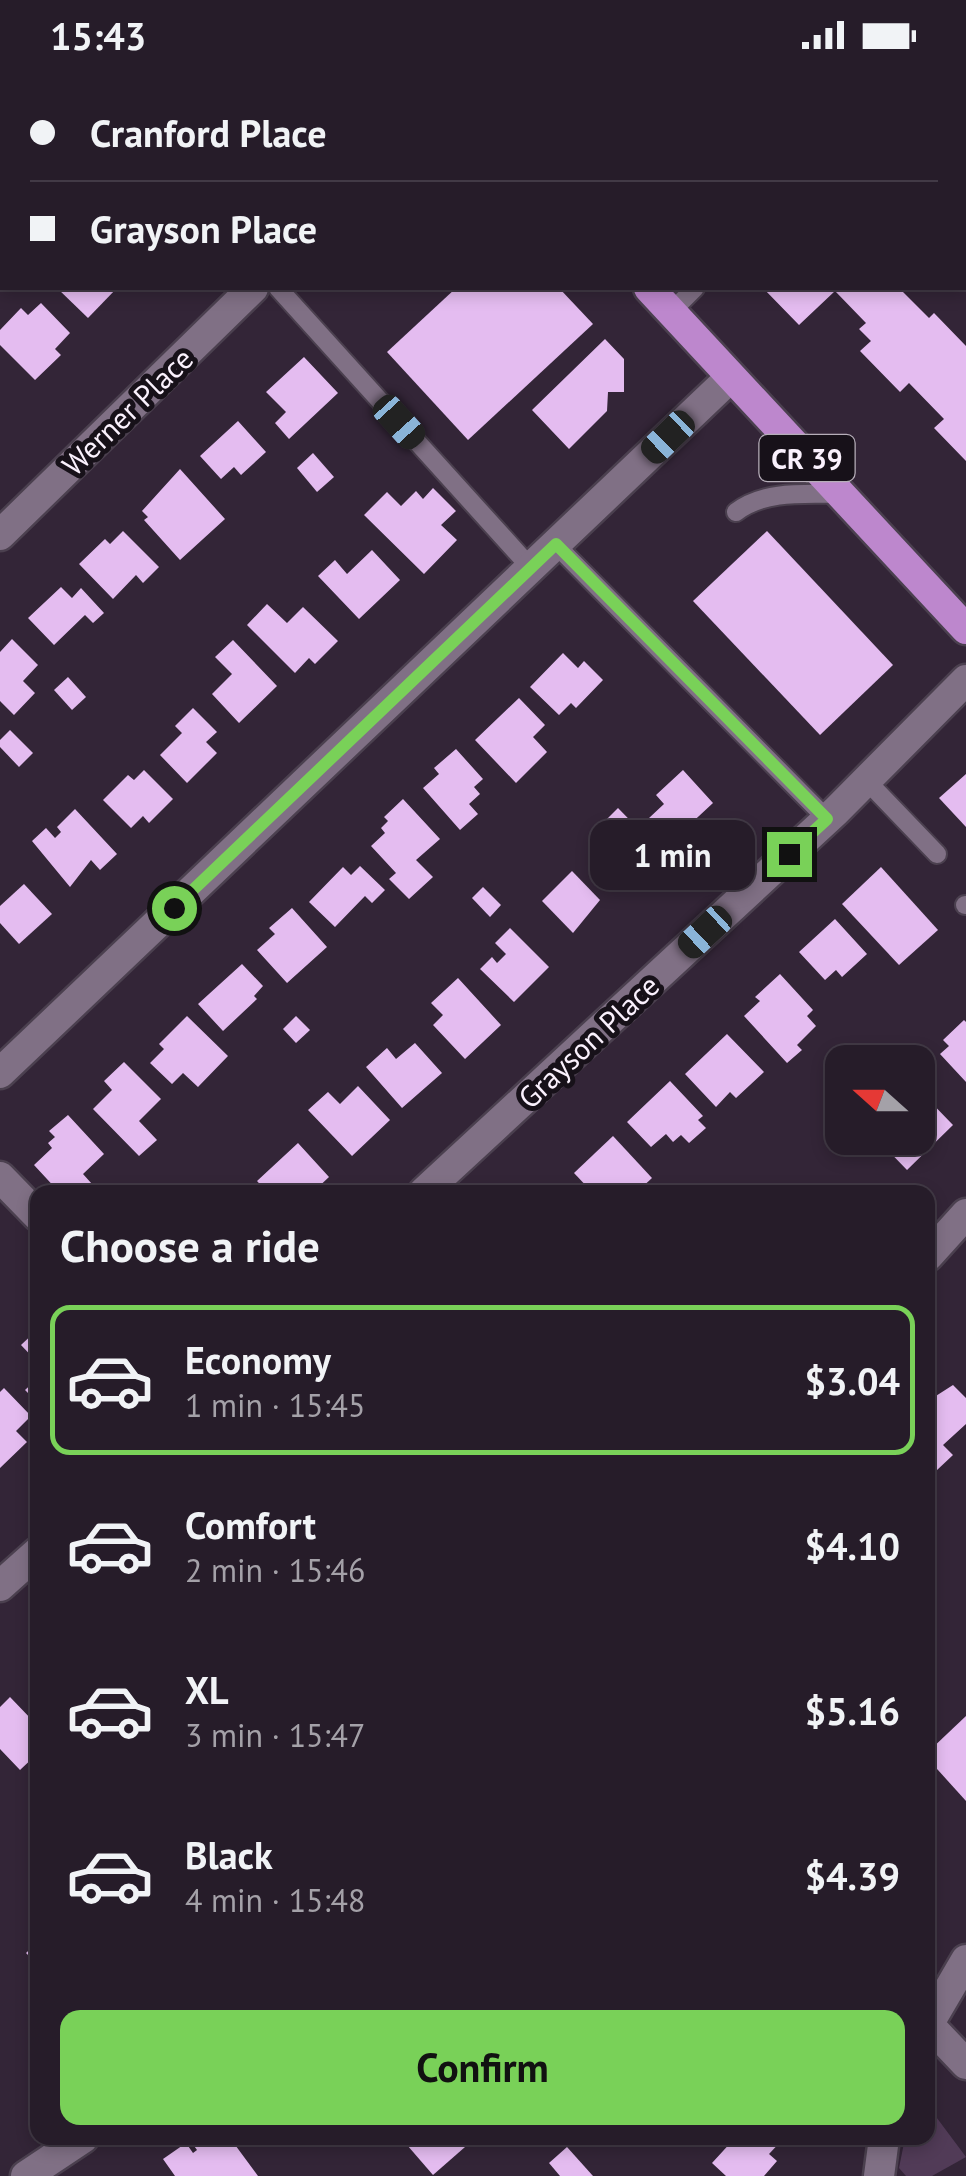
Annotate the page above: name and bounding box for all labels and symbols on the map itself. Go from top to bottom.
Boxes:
street label: Werner Place [53,339,201,483]
car [368,390,430,454]
car [636,405,700,469]
road number: CR 39 [760,435,854,481]
callout: 1 min [589,819,754,889]
route end [767,832,812,877]
route start [152,886,197,931]
car [673,901,737,963]
street label: Grayson Place [509,966,667,1116]
north arrow [825,1045,935,1155]

